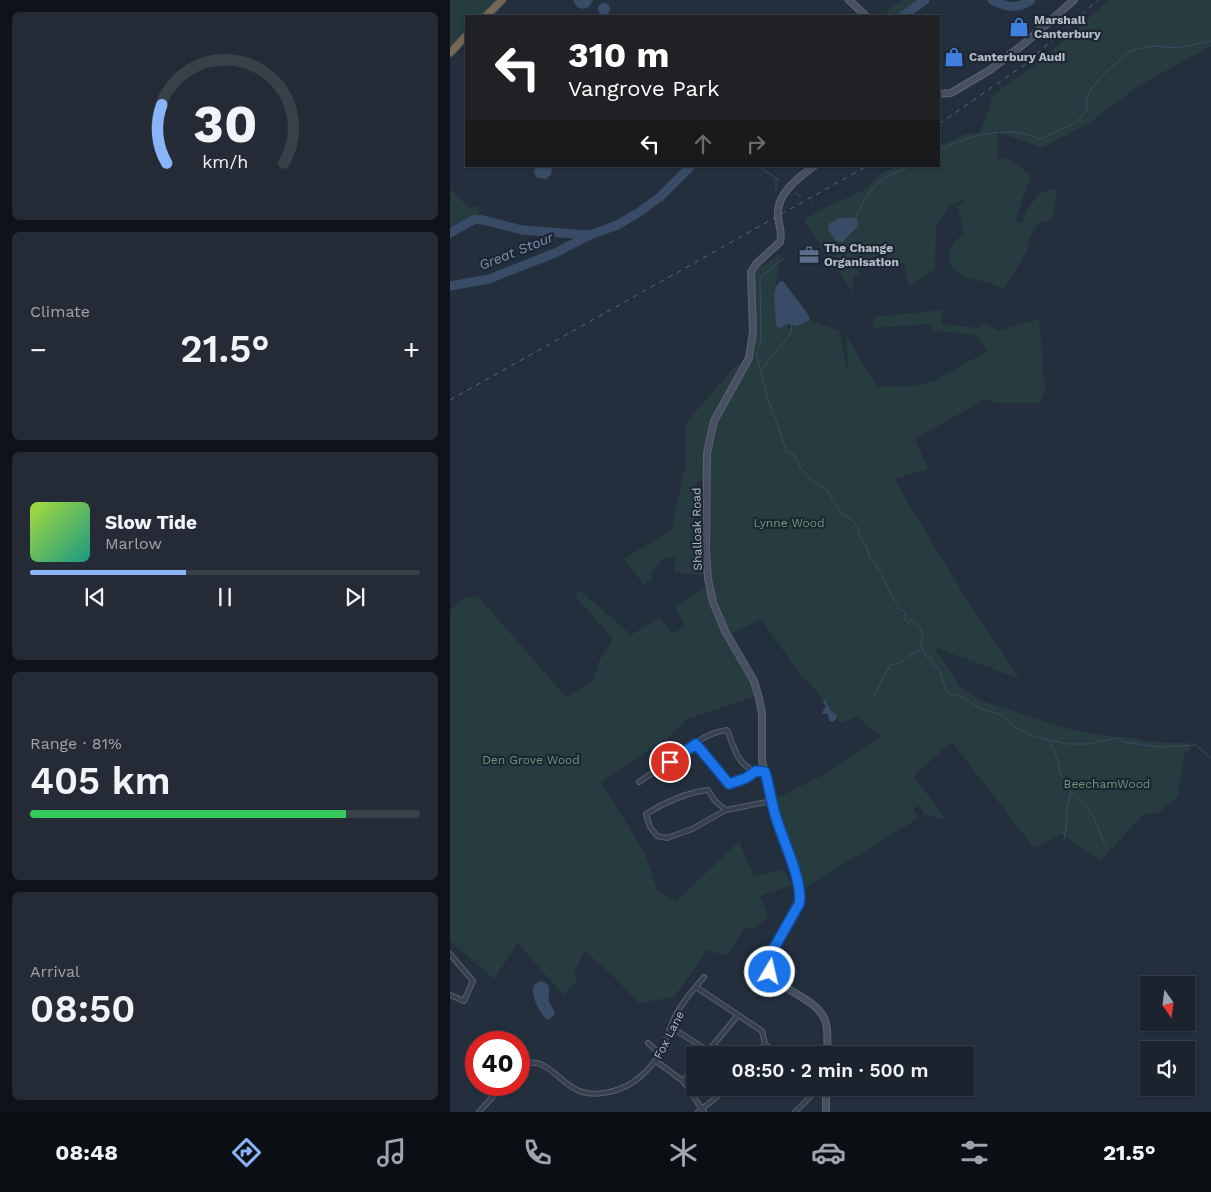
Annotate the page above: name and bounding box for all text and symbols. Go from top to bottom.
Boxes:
place label: Marshall Canterbury [1034,13,1101,41]
shop icon: Marshall Canterbury [1008,16,1030,38]
text: 310 m [568,34,669,76]
icon: left [485,35,550,100]
shop icon: Canterbury Audi [943,46,965,68]
place label: Canterbury Audi [969,50,1065,64]
text: Vangrove Park [568,76,720,101]
text: 30 [193,94,257,155]
icon: left [636,130,664,158]
icon: ahead [689,130,717,158]
icon: right [742,130,770,158]
text: km/h [202,151,248,172]
water label: Great Stour [477,229,556,273]
place label: The Change Organisation [824,241,899,269]
office icon: The Change Organisation [798,244,820,266]
text: Climate [30,302,90,321]
text: 21.5° [180,327,270,371]
text: − [30,333,47,366]
text: + [403,333,420,366]
street label: Shalloak Road [689,487,705,571]
text: Slow Tide [105,511,197,534]
park label: Lynne Wood [754,516,824,530]
text: Marlow [105,534,162,553]
icon: previous [81,583,109,611]
icon: pause [211,583,239,611]
icon: next [341,583,369,611]
text: Range · 81% [30,734,122,753]
pin [649,741,691,783]
icon: arrive [656,748,684,776]
park label: Den Grove Wood [482,753,580,767]
text: 405 km [30,759,171,803]
park label: BeechamWood [1064,777,1150,791]
position arrow [743,945,795,997]
text: Arrival [30,962,80,981]
north arrow [1140,976,1195,1031]
map controls [1140,976,1195,1096]
text: 08:50 [30,987,136,1031]
street label: Fox Lane [651,1009,687,1061]
speed limit sign: 40 [465,1031,530,1096]
button: sound [1140,1041,1195,1096]
text: 08:50 · 2 min · 500 m [732,1059,928,1082]
icon: directions [229,1135,264,1170]
icon: music [374,1135,409,1170]
icon: phone [520,1135,555,1170]
icon: climate [666,1135,701,1170]
icon: car [811,1135,846,1170]
icon: filters [957,1135,992,1170]
text: 08:48 [55,1140,118,1165]
text: 21.5° [1103,1140,1156,1165]

